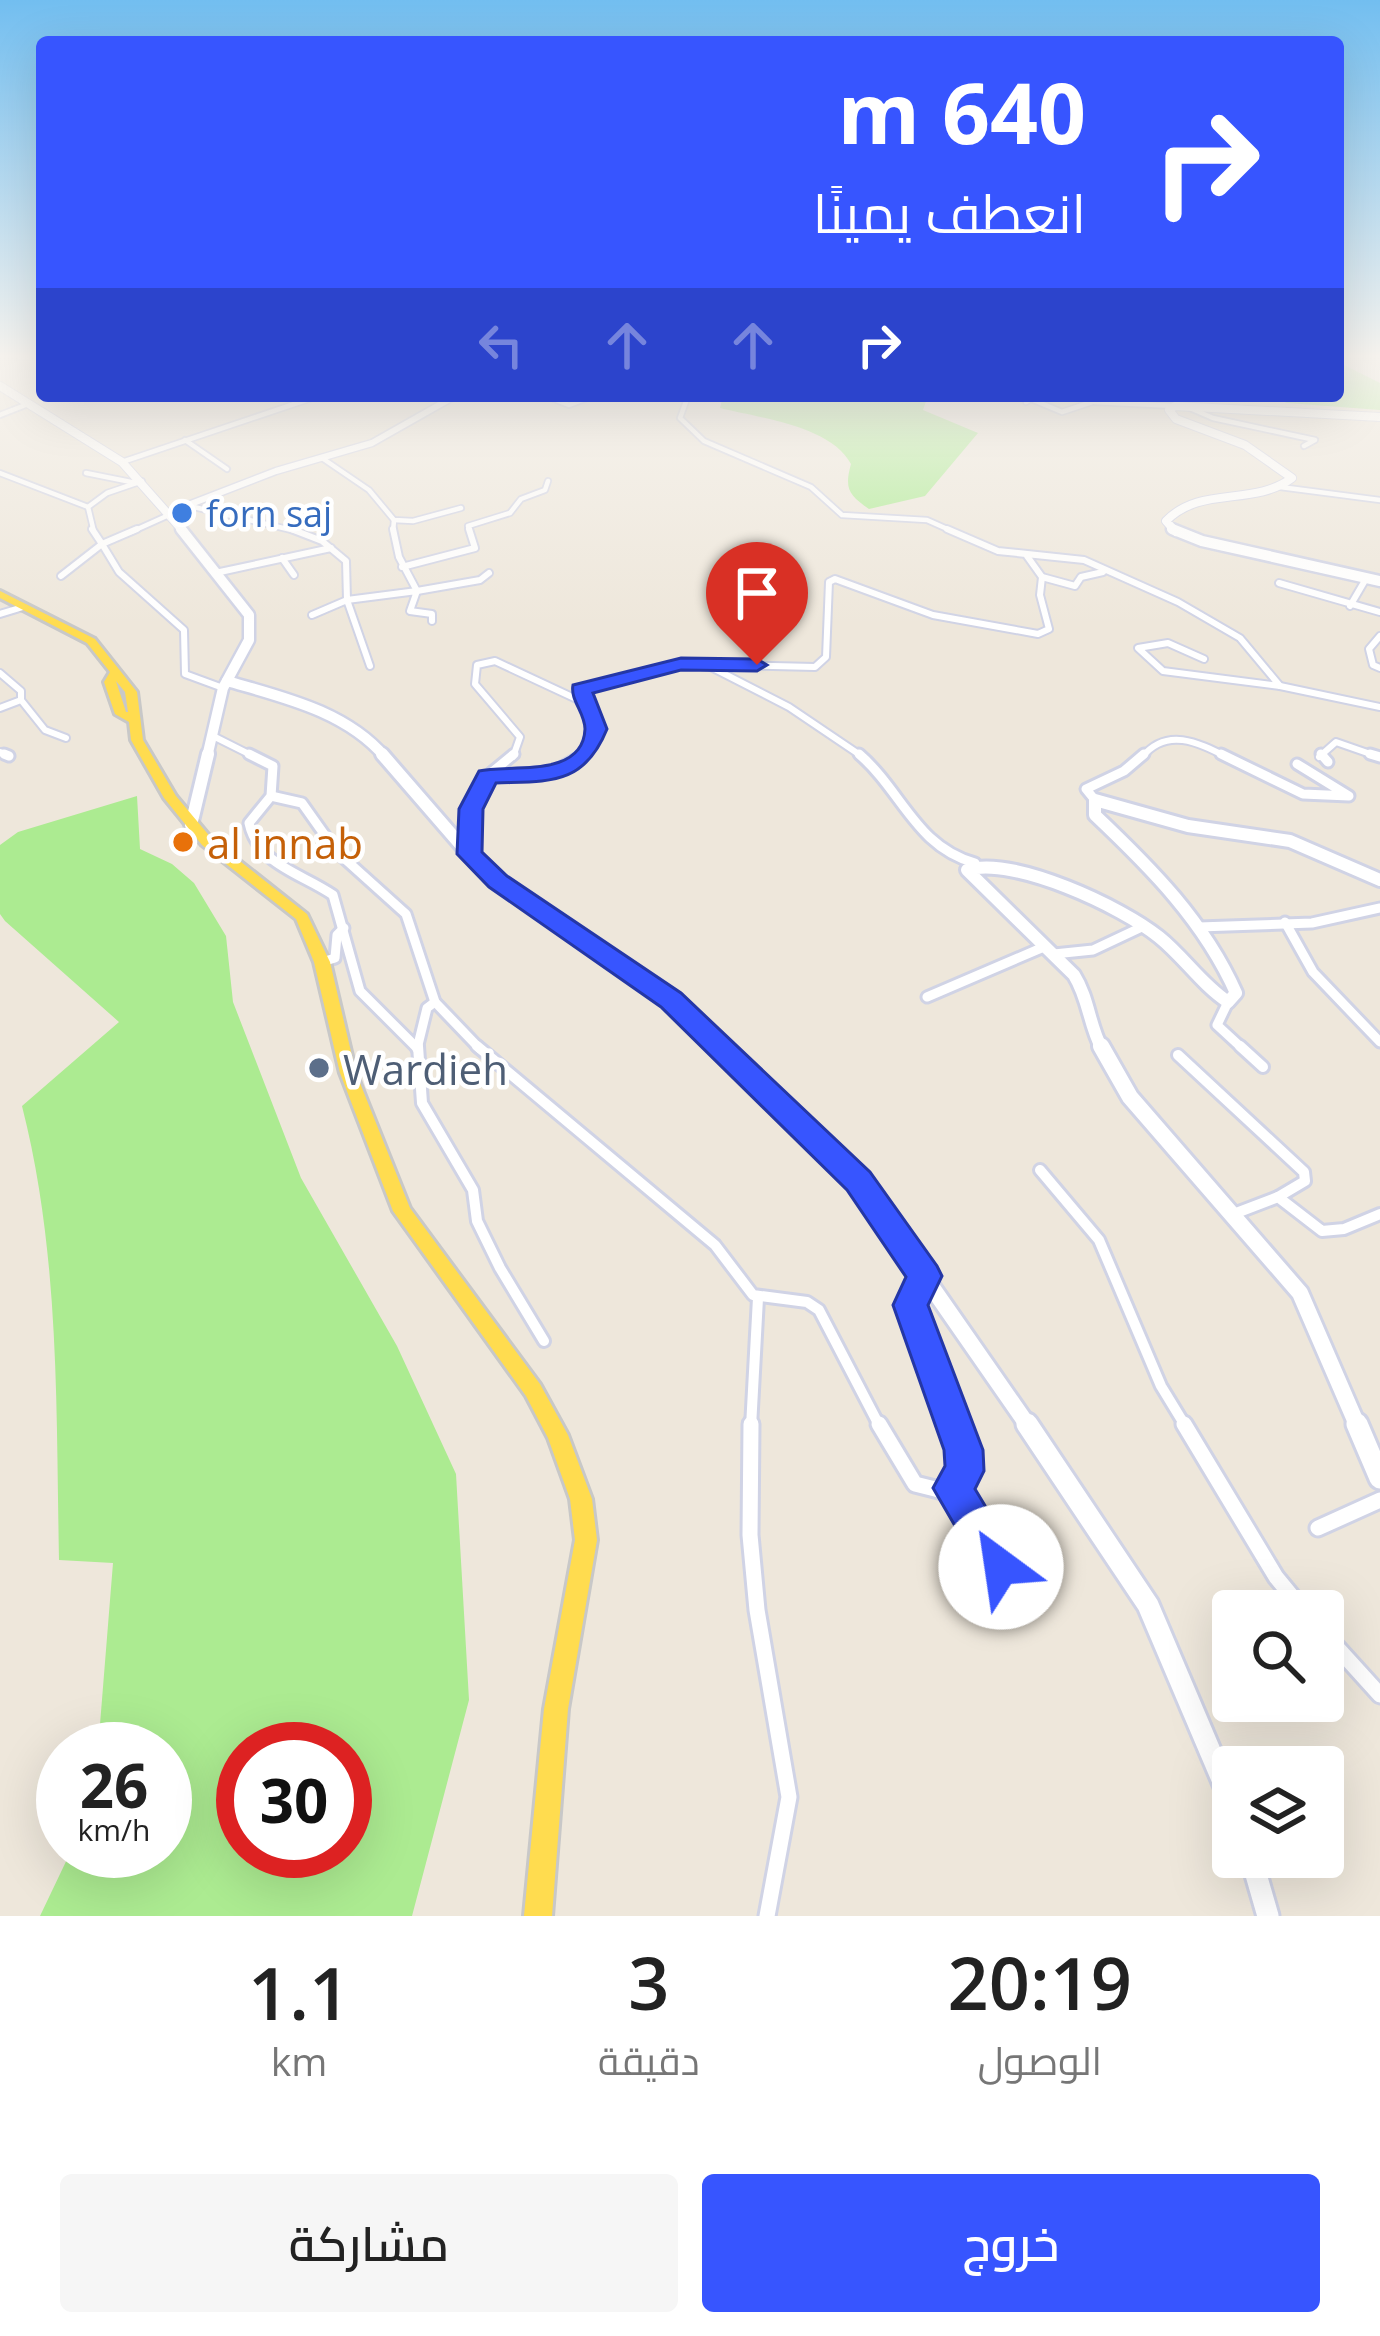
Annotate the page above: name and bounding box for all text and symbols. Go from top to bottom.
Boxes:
text: 640 m [838,54,1086,169]
icon: right [1128,84,1284,240]
text: انعطف يمينًا [813,175,1086,249]
icon: left [468,312,534,378]
icon: ahead [594,312,660,378]
icon: ahead [720,312,786,378]
icon: right [846,312,912,378]
place label: forn saj [206,489,332,538]
marker: forn saj [169,500,195,526]
pin [706,542,808,665]
icon: arrive [724,560,790,626]
place label: al innab [207,814,363,871]
marker: al innab [170,829,196,855]
place label: Wardieh [343,1040,508,1097]
marker: Wardieh [306,1055,332,1081]
position arrow [938,1504,1064,1630]
map controls [1212,1590,1344,1878]
button: search [1212,1590,1344,1722]
speed limit sign: 30 [216,1722,372,1878]
text: 26 [80,1744,148,1826]
button: layers [1212,1746,1344,1878]
text: km/h [78,1809,150,1850]
text: 3 [628,1933,669,2031]
text: 20:19 [948,1933,1132,2031]
text: 1.1 [248,1943,350,2041]
text: دقيقة [598,2033,700,2086]
text: الوصول [978,2033,1102,2086]
text: km [271,2034,327,2087]
button: مشاركة [60,2174,678,2312]
button: خروج [702,2174,1320,2312]

